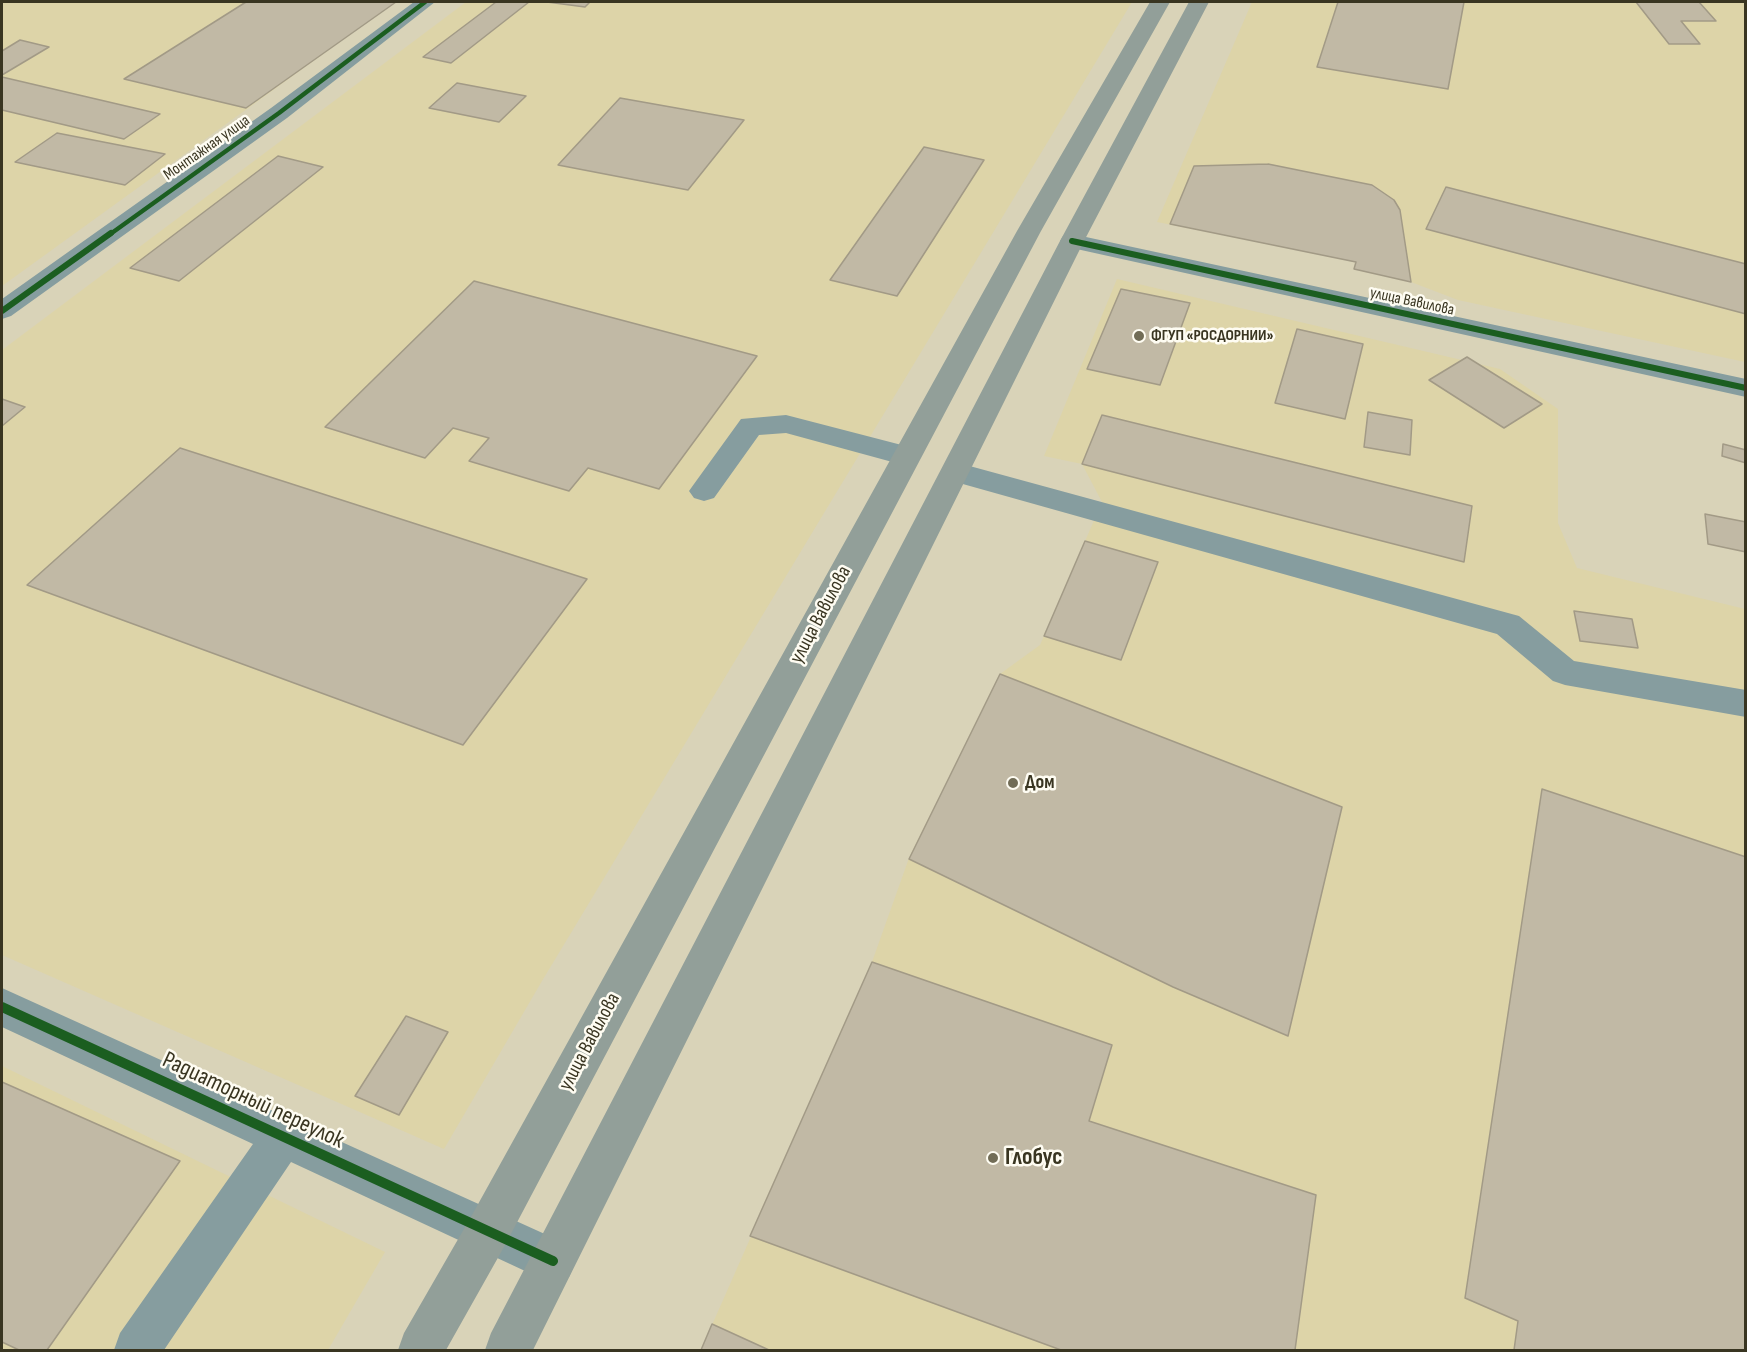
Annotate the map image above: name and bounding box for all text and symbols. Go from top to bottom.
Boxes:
street label: Монтажная улица [160,111,254,185]
street label: улица Вавилова [1368,284,1456,320]
place label: ФГУП «РОСДОРНИИ» [1151,326,1274,346]
marker: ФГУП «РОСДОРНИИ» [1132,329,1146,343]
street label: улица Вавилова [785,562,857,668]
place label: Дом [1025,771,1055,795]
marker: Дом [1006,776,1020,790]
street label: улица Вавилова [554,989,626,1095]
street label: Радиаторный переулок [158,1046,348,1156]
place label: Глобус [1005,1144,1062,1172]
marker: Глобус [986,1151,1000,1165]

